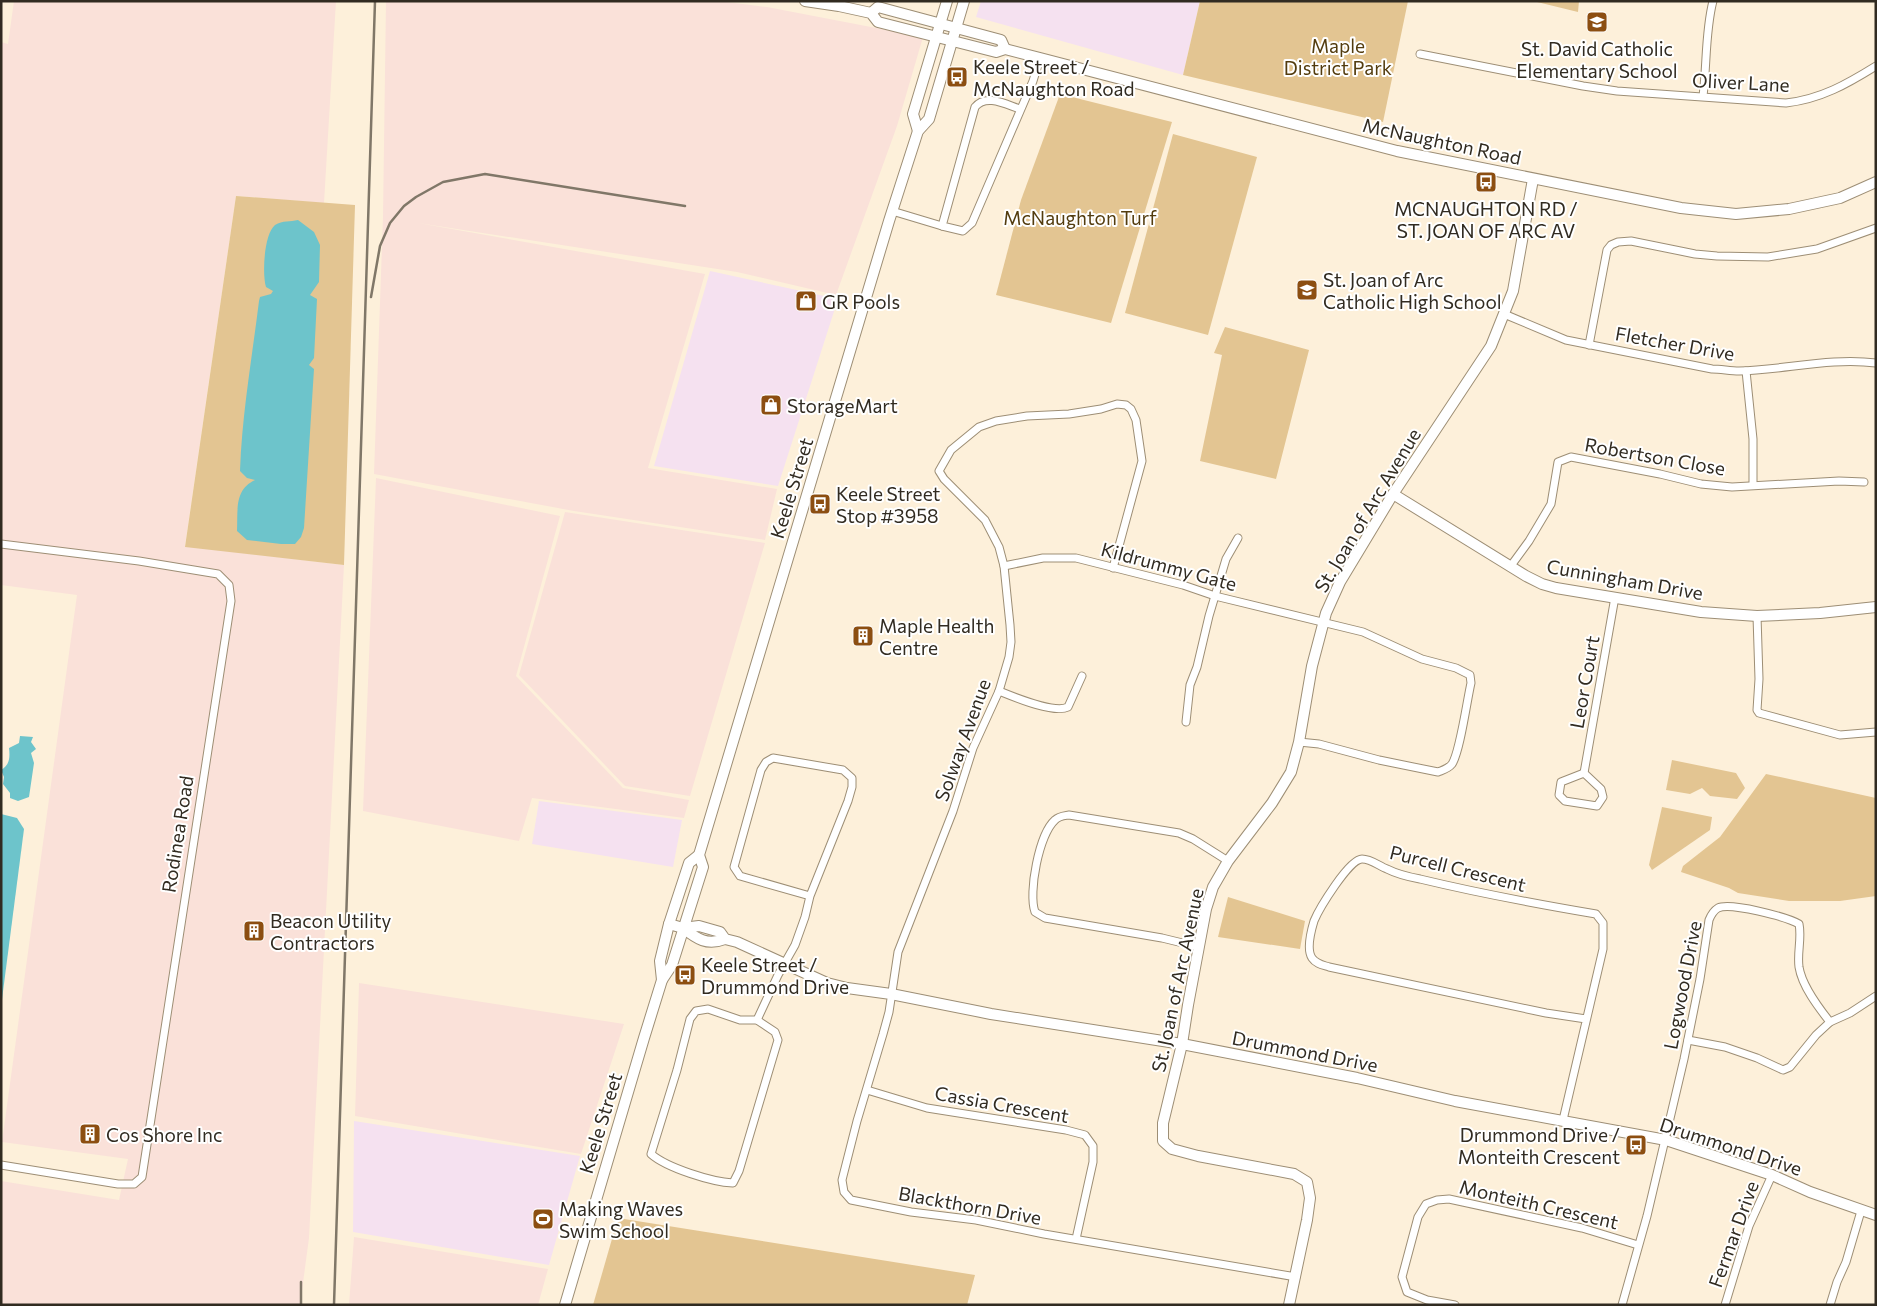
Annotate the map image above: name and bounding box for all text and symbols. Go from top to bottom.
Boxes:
school or university icon: St. David Catholic Elementary School [1585,10,1609,34]
park label: Maple District Park [1284,34,1392,79]
place label: St. David Catholic Elementary School [1516,37,1678,82]
place label: Keele Street / McNaughton Road [973,55,1135,100]
bus stop icon: Keele Street / McNaughton Road [945,65,969,89]
street label: Oliver Lane [1692,68,1790,96]
street label: McNaughton Road [1361,113,1523,169]
bus stop icon: MCNAUGHTON RD / ST. JOAN OF ARC AV [1474,170,1498,194]
place label: MCNAUGHTON RD / ST. JOAN OF ARC AV [1394,197,1578,242]
park label: McNaughton Turf [1003,206,1157,229]
place label: St. Joan of Arc Catholic High School [1323,268,1502,313]
school or university icon: St. Joan of Arc Catholic High School [1295,278,1319,302]
shop icon: GR Pools [794,289,818,313]
place label: GR Pools [822,290,900,313]
street label: Fletcher Drive [1614,321,1736,365]
shop icon: StorageMart [759,393,783,417]
place label: StorageMart [787,394,898,417]
street label: St. Joan of Arc Avenue [1309,424,1425,596]
street label: Robertson Close [1583,432,1727,480]
street label: Keele Street [765,435,817,541]
place label: Keele Street Stop #3958 [836,482,941,527]
bus stop icon: Keele Street Stop #3958 [808,492,832,516]
street label: Kildrummy Gate [1099,537,1239,595]
street label: Cunningham Drive [1545,554,1705,604]
place label: Maple Health Centre [879,614,994,659]
building icon: Maple Health Centre [851,624,875,648]
street label: Leor Court [1565,634,1604,730]
street label: Solway Avenue [929,676,995,804]
street label: Rodinea Road [156,774,198,894]
street label: Purcell Crescent [1388,840,1529,896]
street label: St. Joan of Arc Avenue [1146,886,1208,1074]
place label: Beacon Utility Contractors [270,909,392,954]
building icon: Beacon Utility Contractors [242,919,266,943]
street label: Logwood Drive [1658,919,1706,1051]
place label: Keele Street / Drummond Drive [701,953,849,998]
bus stop icon: Keele Street / Drummond Drive [673,963,697,987]
street label: Drummond Drive [1230,1026,1380,1076]
street label: Keele Street [574,1070,626,1176]
street label: Cassia Crescent [933,1081,1071,1127]
street label: Drummond Drive [1657,1112,1805,1180]
building icon: Cos Shore Inc [78,1122,102,1146]
place label: Cos Shore Inc [106,1123,222,1146]
place label: Drummond Drive / Monteith Crescent [1458,1123,1620,1168]
bus stop icon: Drummond Drive / Monteith Crescent [1624,1133,1648,1157]
street label: Monteith Crescent [1457,1175,1621,1234]
street label: Fermar Drive [1703,1178,1763,1290]
street label: Blackthorn Drive [897,1181,1043,1229]
place label: Making Waves Swim School [559,1197,683,1242]
sports icon: Making Waves Swim School [531,1207,555,1231]

